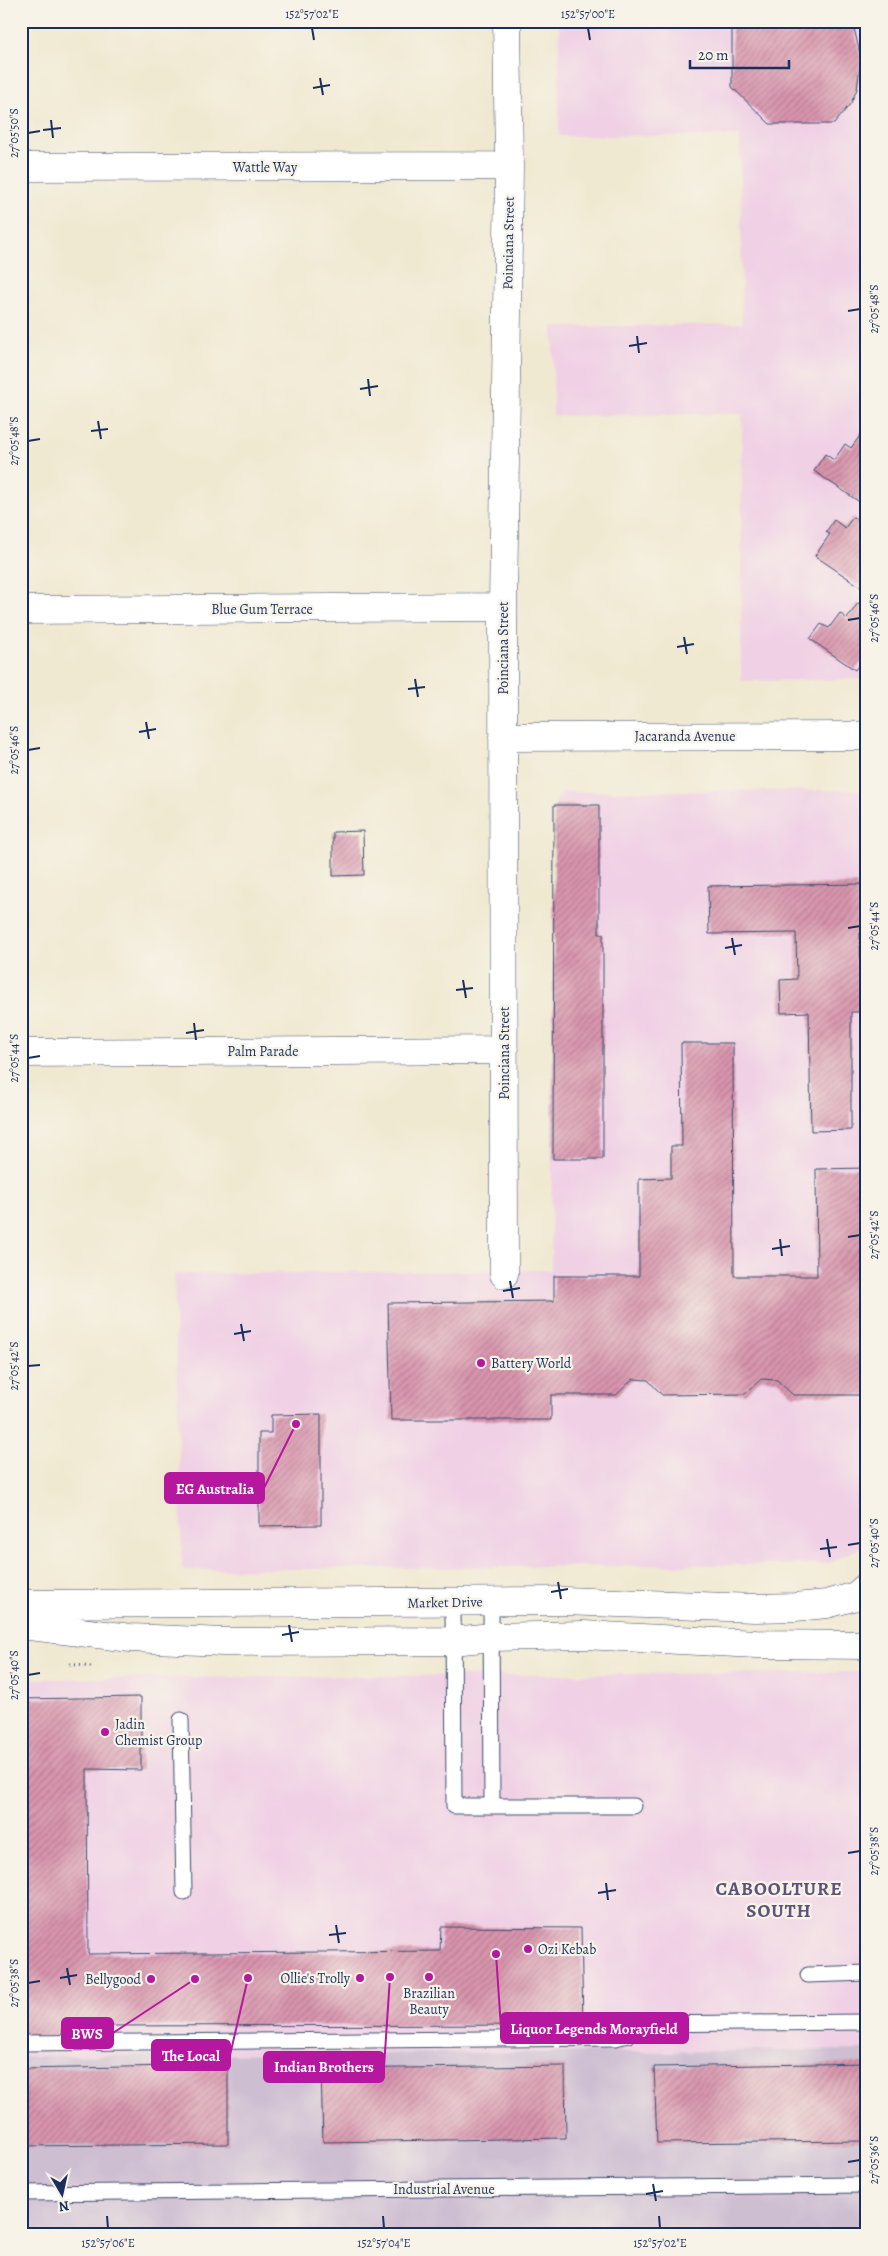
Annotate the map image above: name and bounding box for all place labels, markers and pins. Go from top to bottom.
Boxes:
place label: Battery World [491,1354,572,1373]
marker: Battery World [475,1357,487,1369]
callout: EG Australia [165,1473,264,1503]
place label: Jadin Chemist Group [115,1715,202,1750]
marker: Jadin Chemist Group [99,1726,111,1738]
place label: Ozi Kebab [538,1940,596,1959]
marker: Ozi Kebab [522,1943,534,1955]
place label: Ollie's Trolly [281,1969,351,1988]
place label: Bellygood [85,1970,141,1989]
marker: Brazilian Beauty [423,1971,435,1983]
marker: Ollie's Trolly [354,1972,366,1984]
marker: Bellygood [145,1973,157,1985]
place label: Brazilian Beauty [403,1984,455,2019]
callout: Liquor Legends Morayfield [501,2013,688,2043]
callout: BWS [62,2018,113,2048]
callout: The Local [152,2040,230,2070]
callout: Indian Brothers [264,2052,384,2082]

